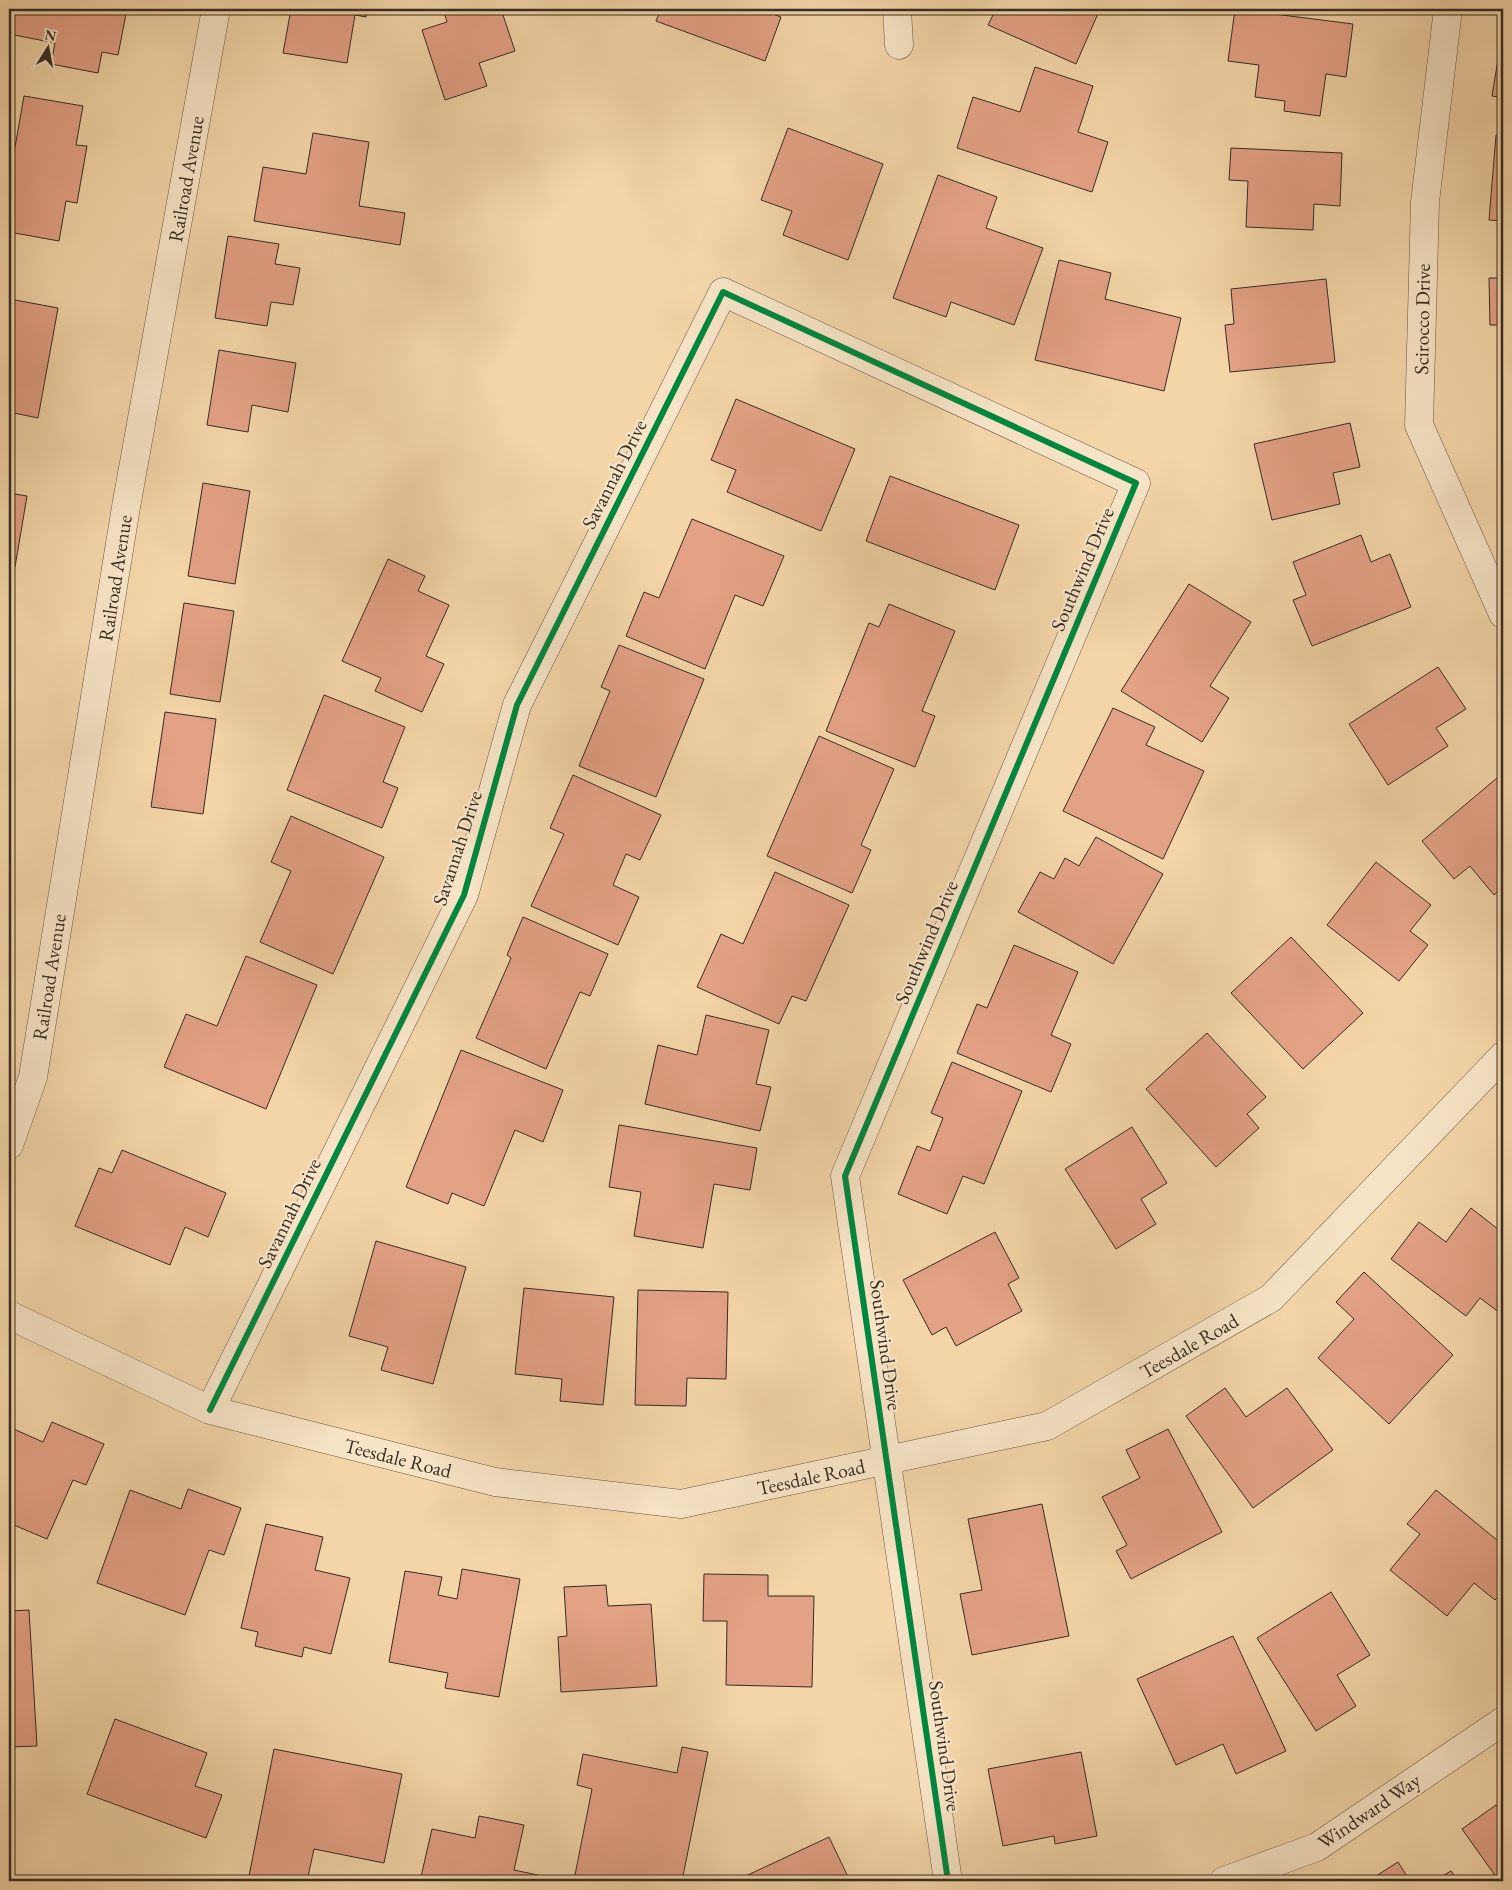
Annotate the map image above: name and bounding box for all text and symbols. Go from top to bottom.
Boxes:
north arrow [22,22,72,72]
text: N [43,25,58,45]
street label: Railroad Avenue [162,114,210,244]
street label: Scirocco Drive [1408,263,1436,375]
street label: Savannah Drive [575,415,653,533]
street label: Southwind Drive [1044,503,1120,635]
street label: Railroad Avenue [92,513,138,643]
street label: Savannah Drive [426,787,488,909]
street label: Southwind Drive [888,876,964,1008]
street label: Railroad Avenue [26,912,72,1042]
street label: Savannah Drive [251,1153,327,1272]
street label: Southwind Drive [864,1278,908,1412]
street label: Teesdale Road [1135,1307,1244,1385]
street label: Teesdale Road [342,1432,455,1484]
street label: Teesdale Road [755,1453,868,1501]
street label: Southwind Drive [923,1679,967,1813]
street label: Windward Way [1313,1767,1426,1855]

